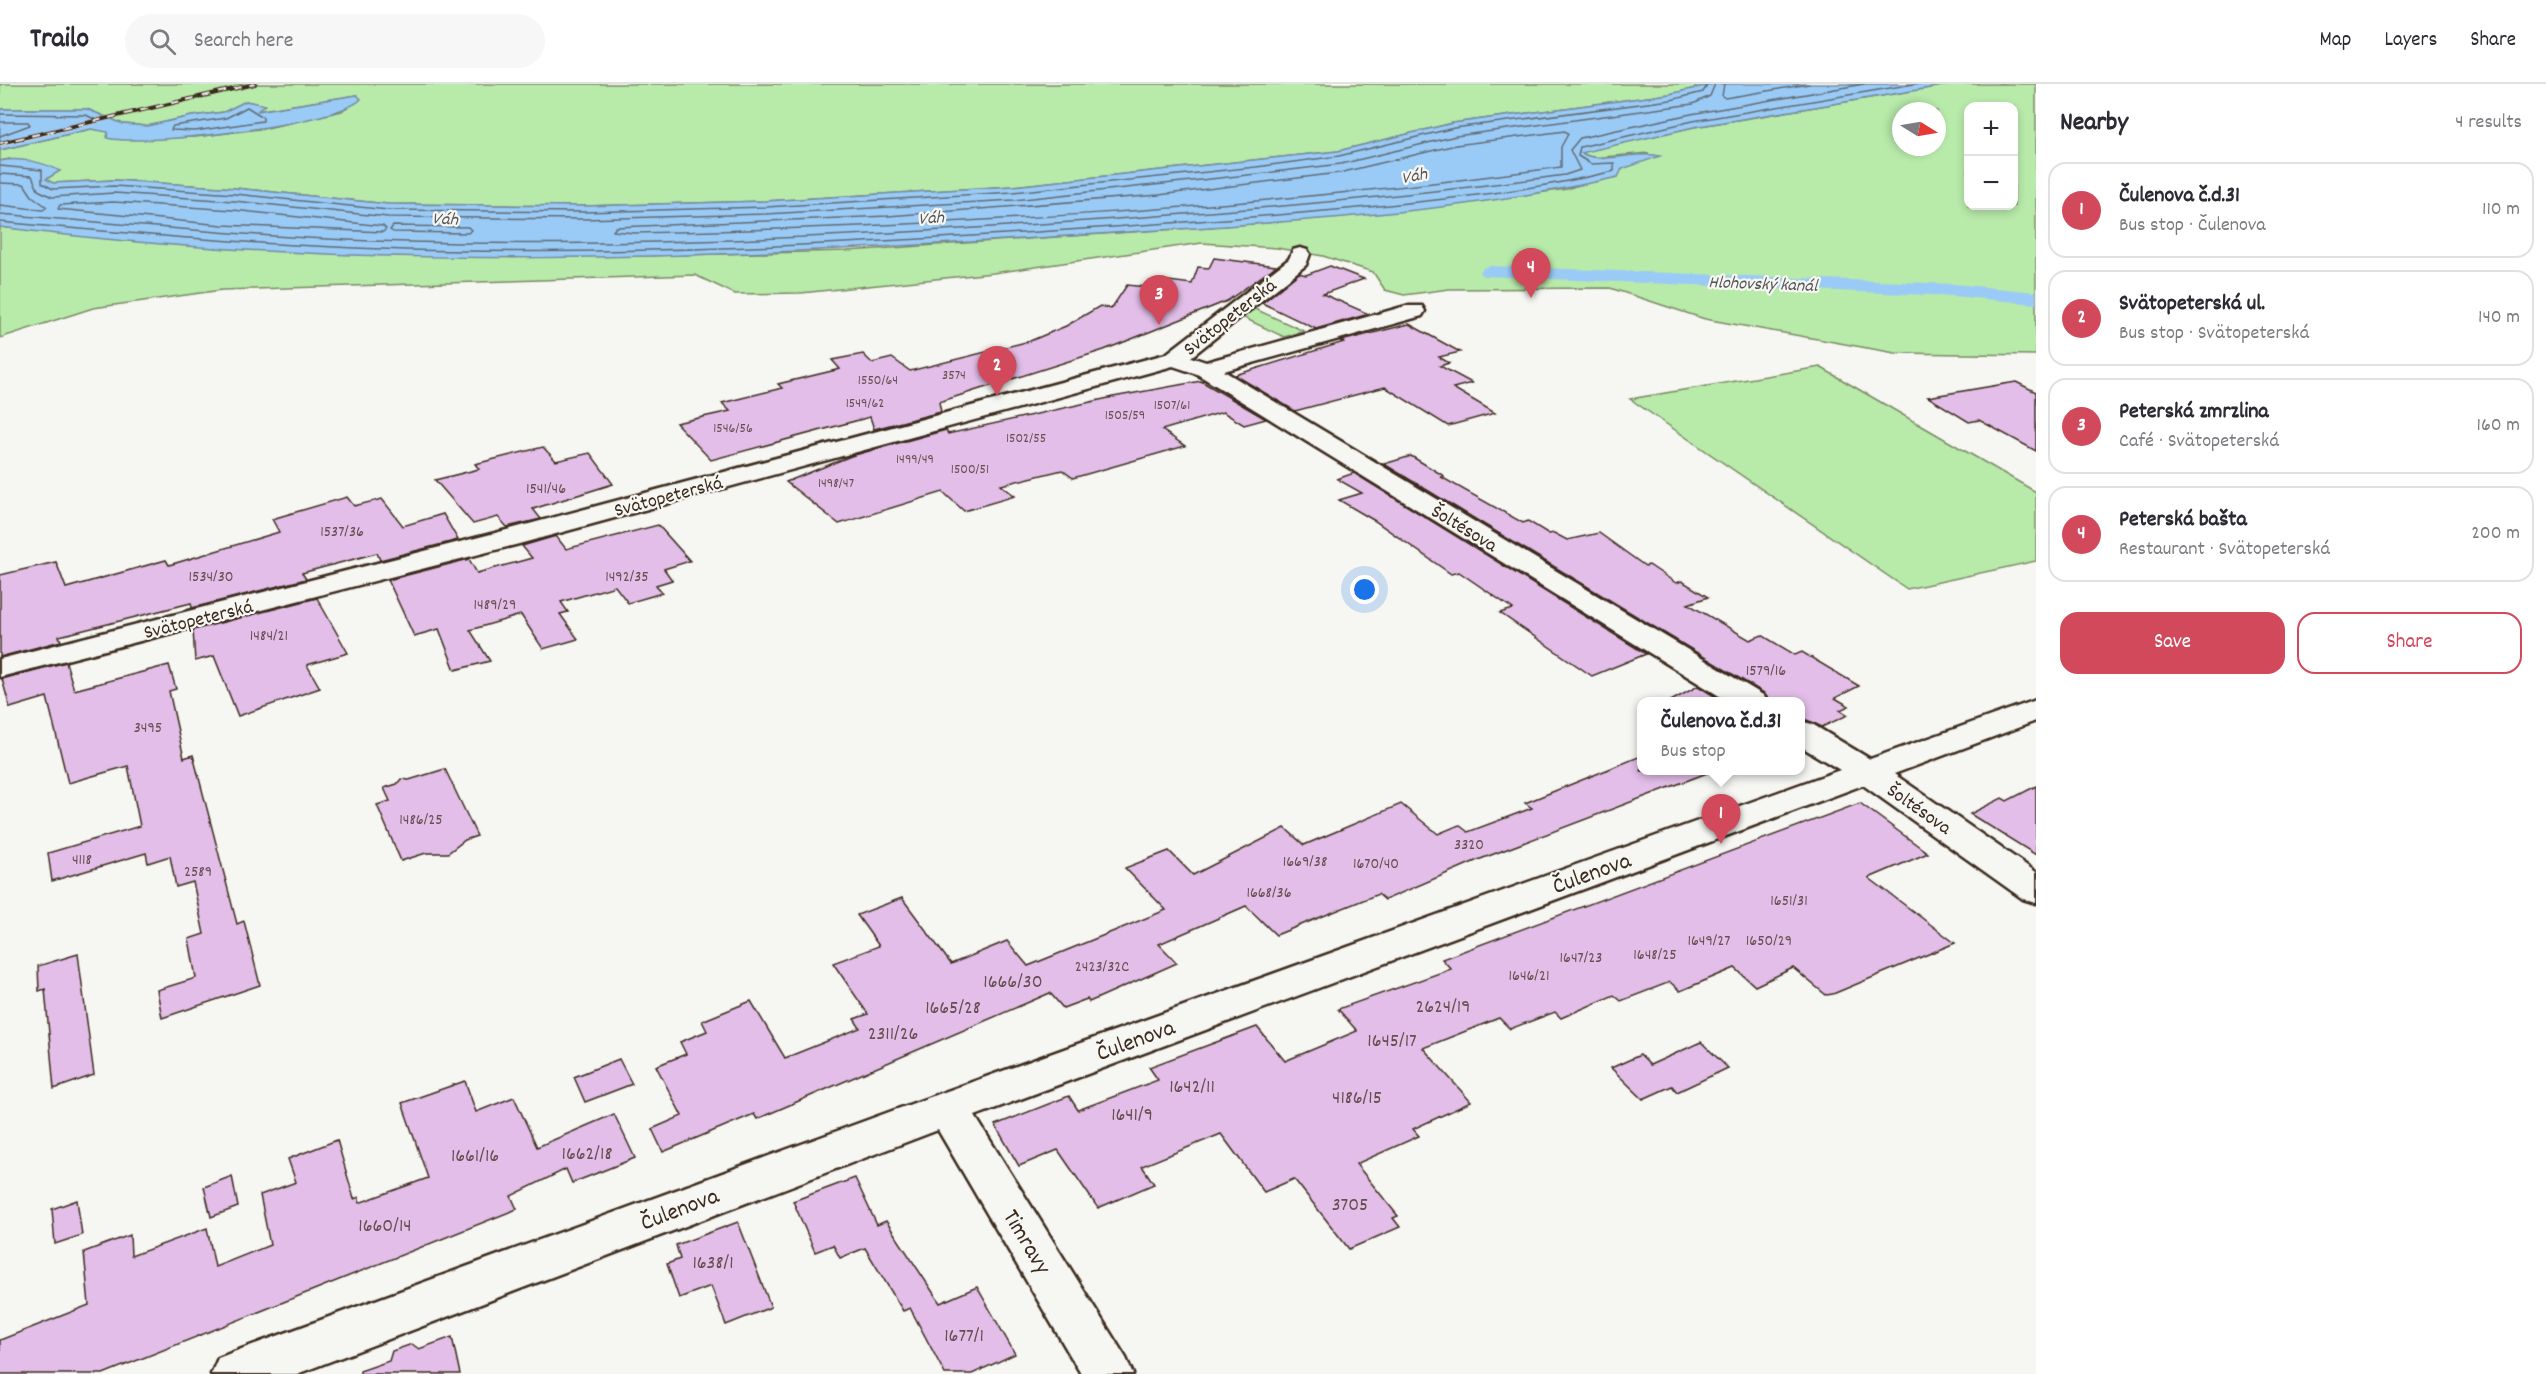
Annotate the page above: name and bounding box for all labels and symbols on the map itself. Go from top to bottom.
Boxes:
north arrow [1892,102,1946,156]
water label: Váh [1399,162,1431,192]
water label: Váh [917,206,946,233]
water label: Váh [431,207,459,234]
pin: 4 [1512,248,1550,298]
water label: Hlohovský kanál [1708,271,1820,300]
street label: Svätopeterská [1178,273,1283,364]
pin: 3 [1140,276,1178,325]
pin: 2 [978,346,1016,396]
house number: 3574 [942,366,966,386]
house number: 1550/64 [858,371,898,391]
house number: 1549/62 [846,394,884,414]
house number: 1507/61 [1154,396,1190,416]
house number: 1505/59 [1105,406,1145,426]
house number: 1546/56 [713,419,753,439]
house number: 1502/55 [1006,429,1046,449]
house number: 1499/49 [896,450,934,470]
house number: 1500/51 [951,460,989,480]
street label: Svätopeterská [611,470,726,526]
house number: 1498/47 [818,474,854,494]
house number: 1541/46 [526,478,566,501]
street label: Šoltésova [1425,499,1502,561]
house number: 1537/36 [320,521,364,544]
house number: 1534/30 [188,566,234,589]
house number: 1492/35 [605,566,649,589]
your location [1350,575,1379,604]
street label: Svätopeterská [141,594,256,648]
house number: 1489/29 [474,594,516,617]
house number: 1484/21 [250,625,288,648]
house number: 1579/16 [1746,660,1786,683]
house number: 3495 [134,717,162,740]
street label: Šoltésova [1880,778,1957,843]
pin: 1 [1702,794,1740,844]
house number: 1486/25 [399,809,443,832]
house number: 3320 [1454,834,1484,857]
street label: Čulenova [1548,845,1637,905]
house number: 4118 [72,849,92,872]
house number: 1669/38 [1283,851,1327,874]
house number: 1670/40 [1353,853,1399,876]
house number: 2589 [184,861,212,884]
house number: 1668/36 [1246,882,1292,905]
house number: 1651/31 [1770,890,1808,913]
house number: 1649/27 [1688,930,1731,953]
house number: 1650/29 [1746,930,1792,953]
house number: 1648/25 [1633,944,1677,967]
house number: 1647/23 [1560,947,1602,970]
house number: 2423/32C [1075,956,1129,979]
house number: 1646/21 [1509,965,1549,988]
house number: 1666/30 [983,969,1043,997]
house number: 2624/19 [1416,994,1470,1022]
house number: 1665/28 [925,995,981,1023]
street label: Čulenova [1092,1012,1181,1072]
house number: 2311/26 [868,1021,918,1049]
house number: 1645/17 [1367,1028,1417,1056]
house number: 1642/11 [1169,1074,1215,1102]
house number: 4186/15 [1332,1085,1382,1113]
house number: 1641/9 [1111,1102,1153,1130]
house number: 1662/18 [562,1141,612,1169]
house number: 1661/16 [451,1143,499,1171]
street label: Čulenova [636,1180,725,1241]
house number: 3705 [1332,1192,1368,1220]
street label: Timravy [993,1204,1059,1283]
house number: 1660/14 [358,1213,412,1241]
house number: 1638/1 [692,1250,734,1278]
house number: 1677/1 [944,1323,984,1351]

